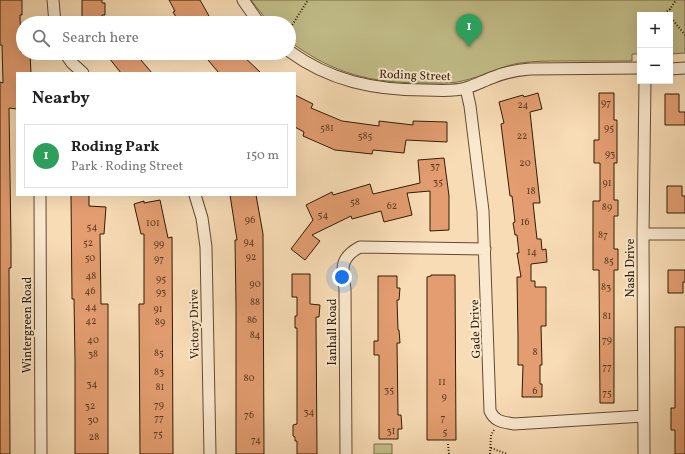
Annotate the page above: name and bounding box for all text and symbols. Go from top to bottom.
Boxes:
map controls [637,12,673,84]
button: + [637,12,673,48]
pin: 1 [456,14,482,47]
search box [16,16,296,60]
icon: search [30,27,52,49]
text: Search here [62,28,139,49]
button: − [637,48,673,84]
street label: Roding Street [379,67,451,85]
text: Nearby [32,87,90,110]
house number: 97 [601,96,611,110]
house number: 24 [517,98,529,112]
house number: 581 [320,121,334,135]
house number: 95 [604,121,614,135]
house number: 585 [358,129,372,143]
house number: 22 [517,129,527,143]
text: Roding Park [71,137,159,158]
text: 1 [43,147,49,165]
text: 150 m [246,147,279,165]
house number: 93 [605,147,615,161]
house number: 20 [519,156,531,170]
text: Park · Roding Street [71,158,183,176]
house number: 37 [430,159,440,173]
house number: 35 [433,175,443,189]
house number: 91 [602,176,612,190]
house number: 18 [527,184,535,198]
house number: 58 [350,195,360,209]
house number: 62 [387,199,397,213]
house number: 89 [602,200,612,214]
house number: 54 [318,208,328,222]
house number: 96 [245,213,255,227]
house number: 16 [521,215,529,229]
house number: 101 [146,216,160,230]
house number: 54 [87,220,97,234]
house number: 87 [598,228,608,242]
house number: 94 [244,235,254,249]
house number: 52 [83,236,93,250]
house number: 99 [154,237,164,251]
street label: Nash Drive [623,238,639,297]
house number: 14 [527,245,537,259]
house number: 92 [246,250,256,264]
house number: 50 [85,251,95,265]
house number: 97 [154,252,164,266]
house number: 85 [604,254,614,268]
your location [332,267,352,287]
house number: 48 [86,269,96,283]
house number: 95 [156,272,166,286]
street label: Wintergreen Road [20,277,36,373]
house number: 90 [249,277,261,291]
house number: 83 [601,280,611,294]
house number: 46 [85,284,95,298]
house number: 93 [156,285,166,299]
street label: Victory Drive [186,289,204,359]
house number: 88 [250,295,260,309]
street label: Ianhall Road [325,298,341,366]
street label: Gade Drive [467,299,485,359]
house number: 44 [85,300,97,314]
house number: 91 [153,302,163,316]
house number: 81 [603,309,612,323]
house number: 86 [247,313,257,327]
house number: 42 [85,314,97,328]
house number: 89 [155,315,165,329]
house number: 84 [250,328,260,342]
house number: 40 [87,333,99,347]
house number: 79 [602,333,612,347]
house number: 8 [532,345,538,359]
house number: 85 [154,346,164,360]
house number: 38 [88,347,98,361]
house number: 77 [602,360,612,374]
house number: 83 [154,365,164,379]
house number: 80 [243,371,255,385]
house number: 11 [438,375,446,389]
house number: 34 [86,377,98,391]
house number: 81 [156,380,165,394]
house number: 35 [384,383,394,397]
house number: 6 [532,384,538,398]
house number: 75 [602,386,612,400]
house number: 9 [441,390,447,404]
house number: 79 [154,398,164,412]
house number: 32 [85,399,95,413]
house number: 34 [303,405,315,419]
house number: 76 [244,408,254,422]
house number: 77 [154,411,164,425]
house number: 7 [441,411,446,425]
house number: 30 [88,413,98,427]
house number: 31 [386,424,396,438]
house number: 5 [443,425,448,439]
house number: 75 [153,427,163,441]
house number: 28 [89,430,99,444]
house number: 74 [251,433,261,447]

